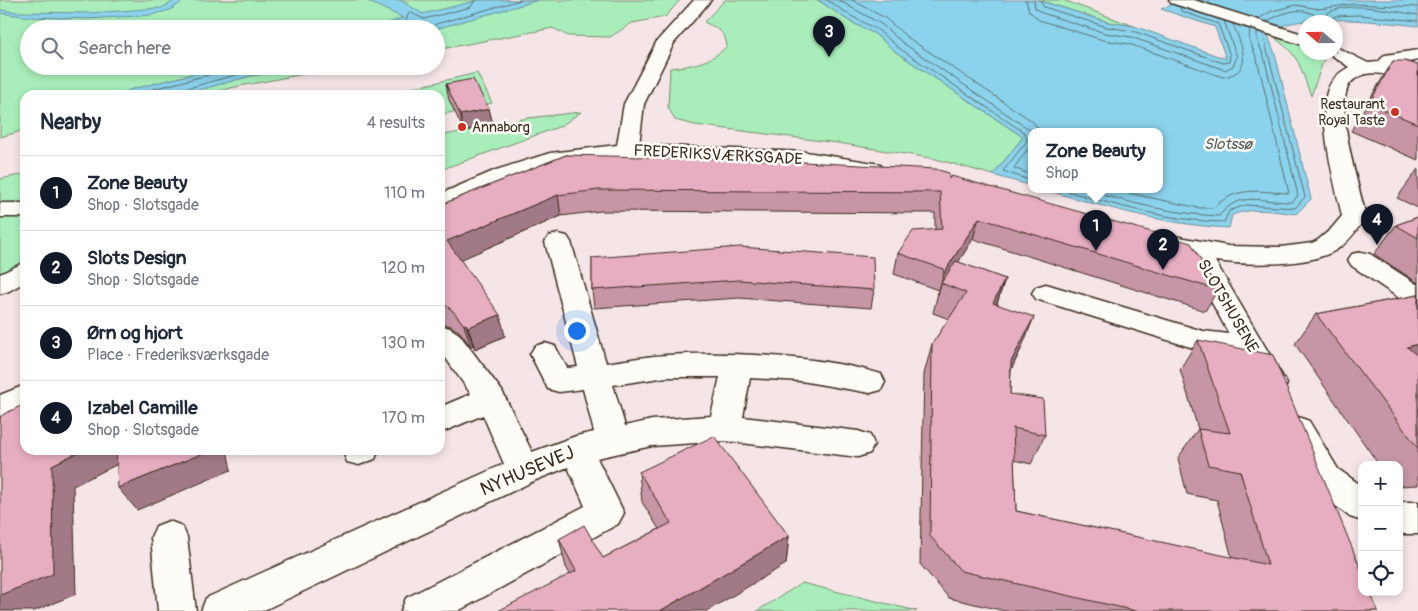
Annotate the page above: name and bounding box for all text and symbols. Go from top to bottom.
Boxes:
north arrow [1298,15,1343,60]
pin: 3 [813,16,845,57]
search box [20,20,445,75]
icon: search [38,34,66,62]
text: Search here [78,36,171,60]
place label: Restaurant Royal Taste [1318,96,1385,129]
marker: Restaurant Royal Taste [1389,106,1401,118]
text: Nearby [40,109,101,136]
text: 4 results [367,113,425,133]
place label: Annaborg [472,119,530,136]
marker: Annaborg [456,121,468,133]
popup [1028,128,1163,193]
water label: Slotssø [1204,135,1254,154]
text: Zone Beauty [1045,139,1146,163]
street label: FREDERIKSVÆRKSGADE [633,141,803,169]
text: Shop [1045,163,1078,183]
text: Zone Beauty [87,171,187,195]
text: 1 [53,183,59,203]
text: 110 m [384,183,425,203]
text: Shop · Slotsgade [87,195,199,215]
pin: 4 [1361,204,1393,245]
pin: 1 [1080,210,1112,251]
pin: 2 [1147,229,1179,270]
text: Slots Design [87,246,187,270]
street label: SLOTSHUSENE [1193,256,1263,356]
text: 2 [52,258,60,278]
text: 120 m [381,258,425,278]
text: Shop · Slotsgade [87,270,199,290]
your location [564,318,590,344]
text: Ørn og hjort [87,321,183,345]
text: 3 [52,333,60,353]
text: 130 m [381,333,425,353]
text: Place · Frederiksværksgade [87,345,269,365]
text: Izabel Camille [87,396,198,420]
text: 4 [51,408,61,428]
text: 170 m [382,408,425,428]
text: Shop · Slotsgade [87,420,199,440]
street label: NYHUSEVEJ [476,440,578,502]
map controls [1358,461,1403,596]
button: + [1358,461,1403,506]
button: − [1358,506,1403,551]
button: locate [1358,551,1403,596]

